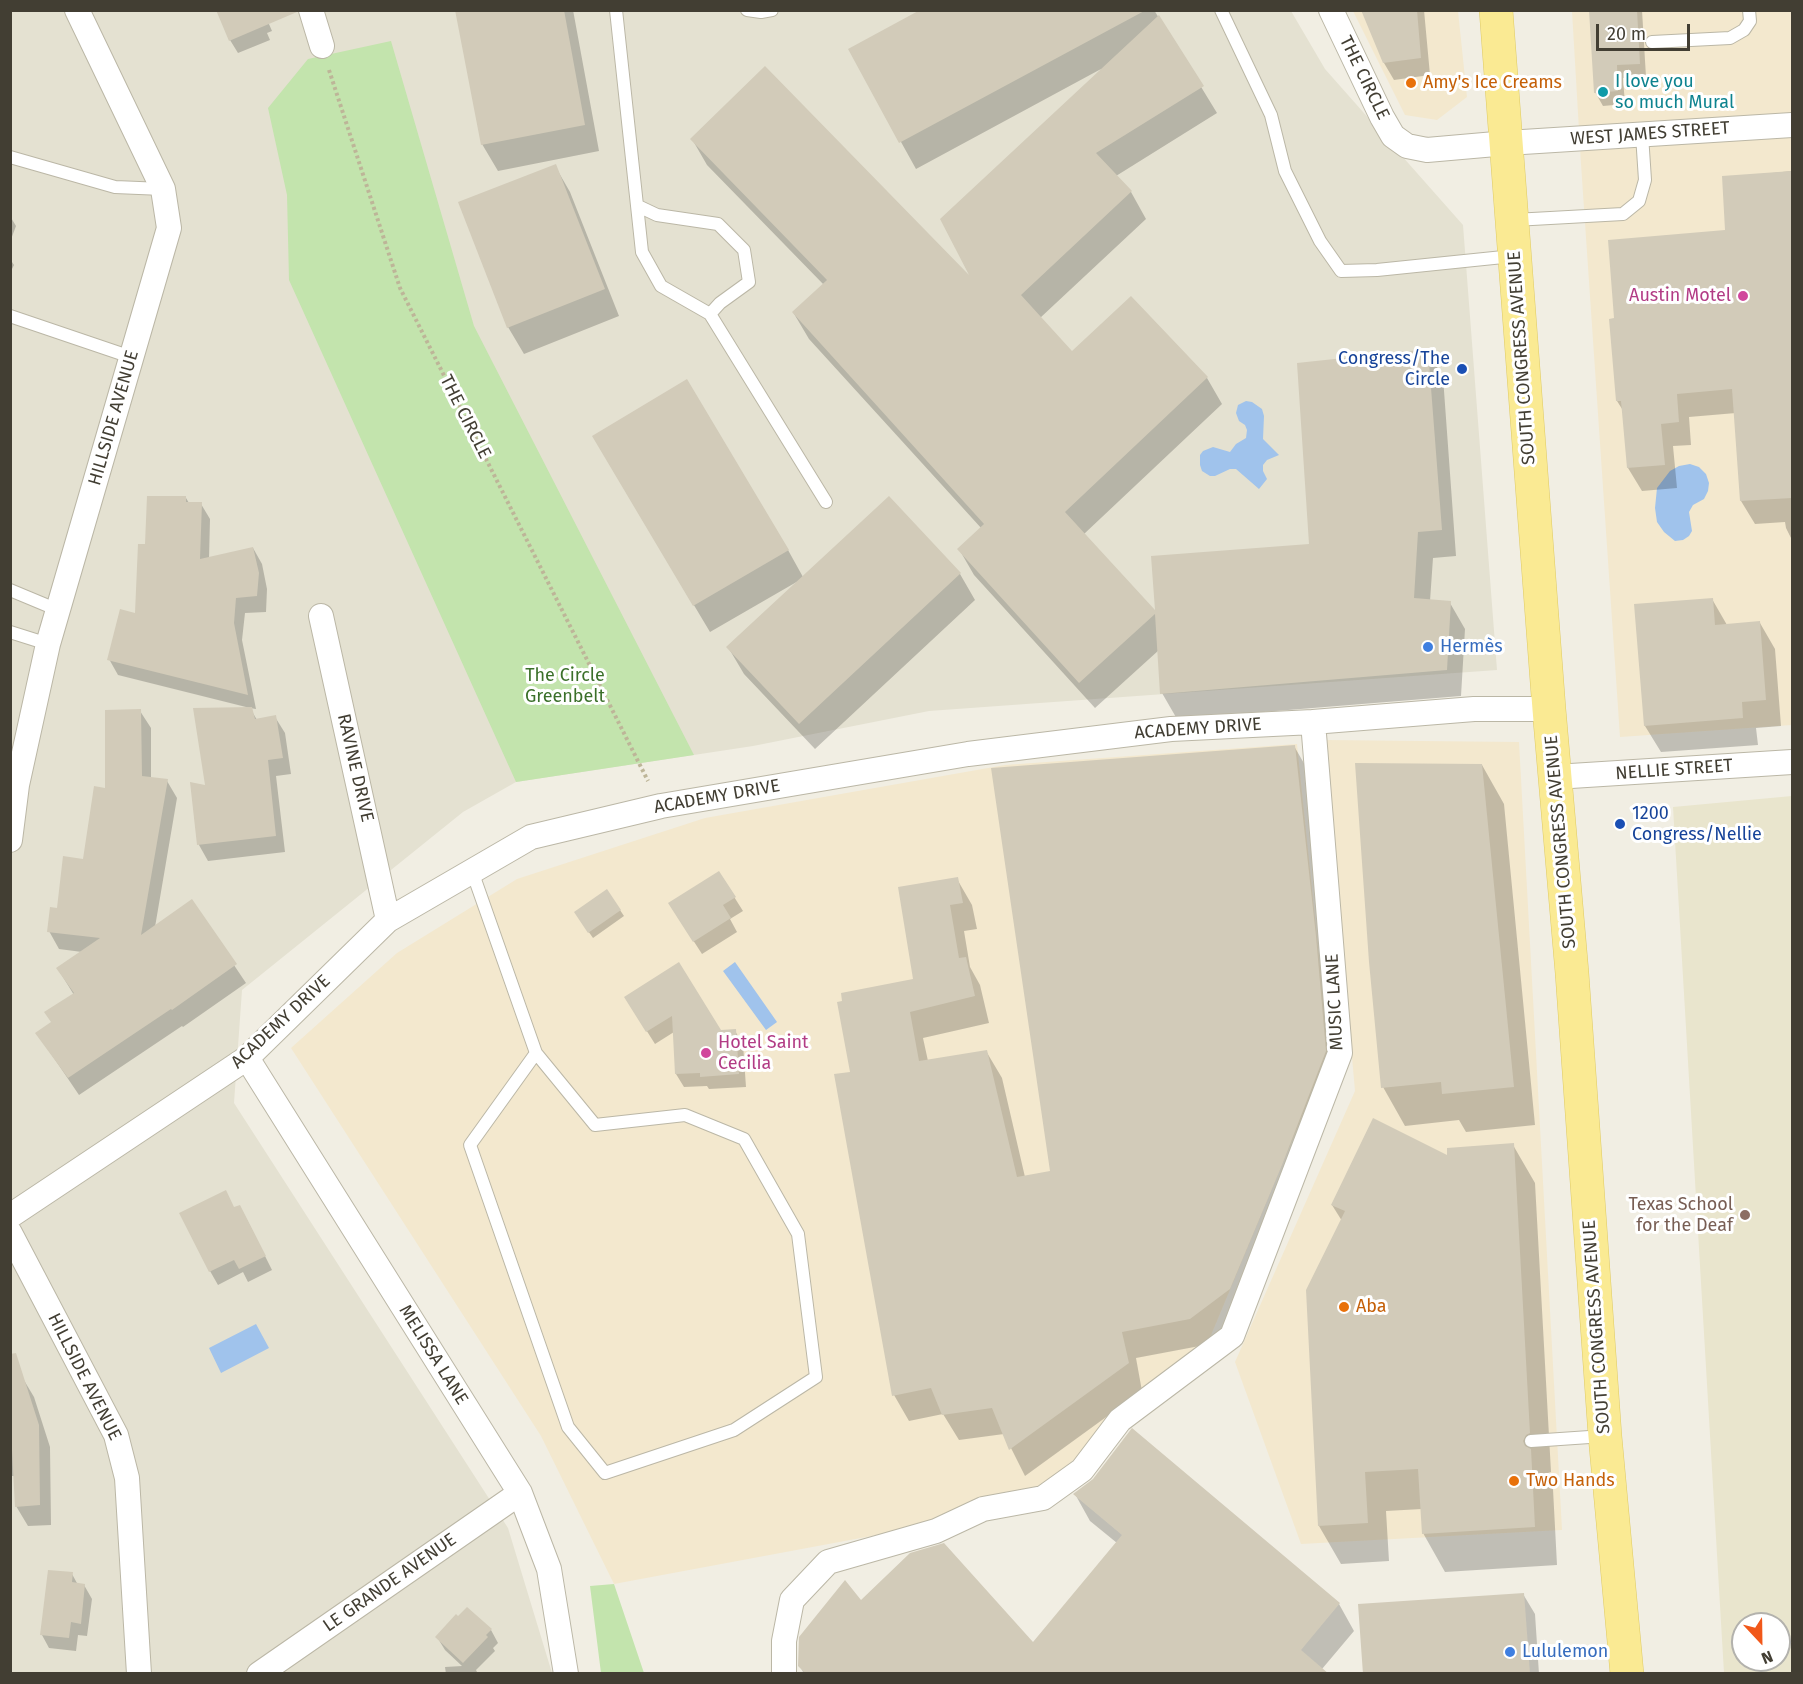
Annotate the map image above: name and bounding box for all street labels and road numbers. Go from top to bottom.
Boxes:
street label: THE CIRCLE [1334,32,1394,124]
street label: WEST JAMES STREET [1570,118,1730,150]
street label: SOUTH CONGRESS AVENUE [1504,250,1540,466]
street label: HILLSIDE AVENUE [84,348,144,488]
street label: THE CIRCLE [435,372,495,462]
street label: RAVINE DRIVE [332,712,378,824]
street label: ACADEMY DRIVE [1134,714,1262,744]
street label: SOUTH CONGRESS AVENUE [1541,734,1581,950]
street label: NELLIE STREET [1615,755,1733,785]
street label: ACADEMY DRIVE [652,775,782,819]
street label: MUSIC LANE [1322,953,1348,1051]
street label: ACADEMY DRIVE [227,971,335,1073]
street label: SOUTH CONGRESS AVENUE [1579,1219,1615,1435]
street label: MELISSA LANE [394,1301,472,1409]
street label: HILLSIDE AVENUE [43,1310,125,1444]
street label: LE GRANDE AVENUE [319,1529,461,1637]

